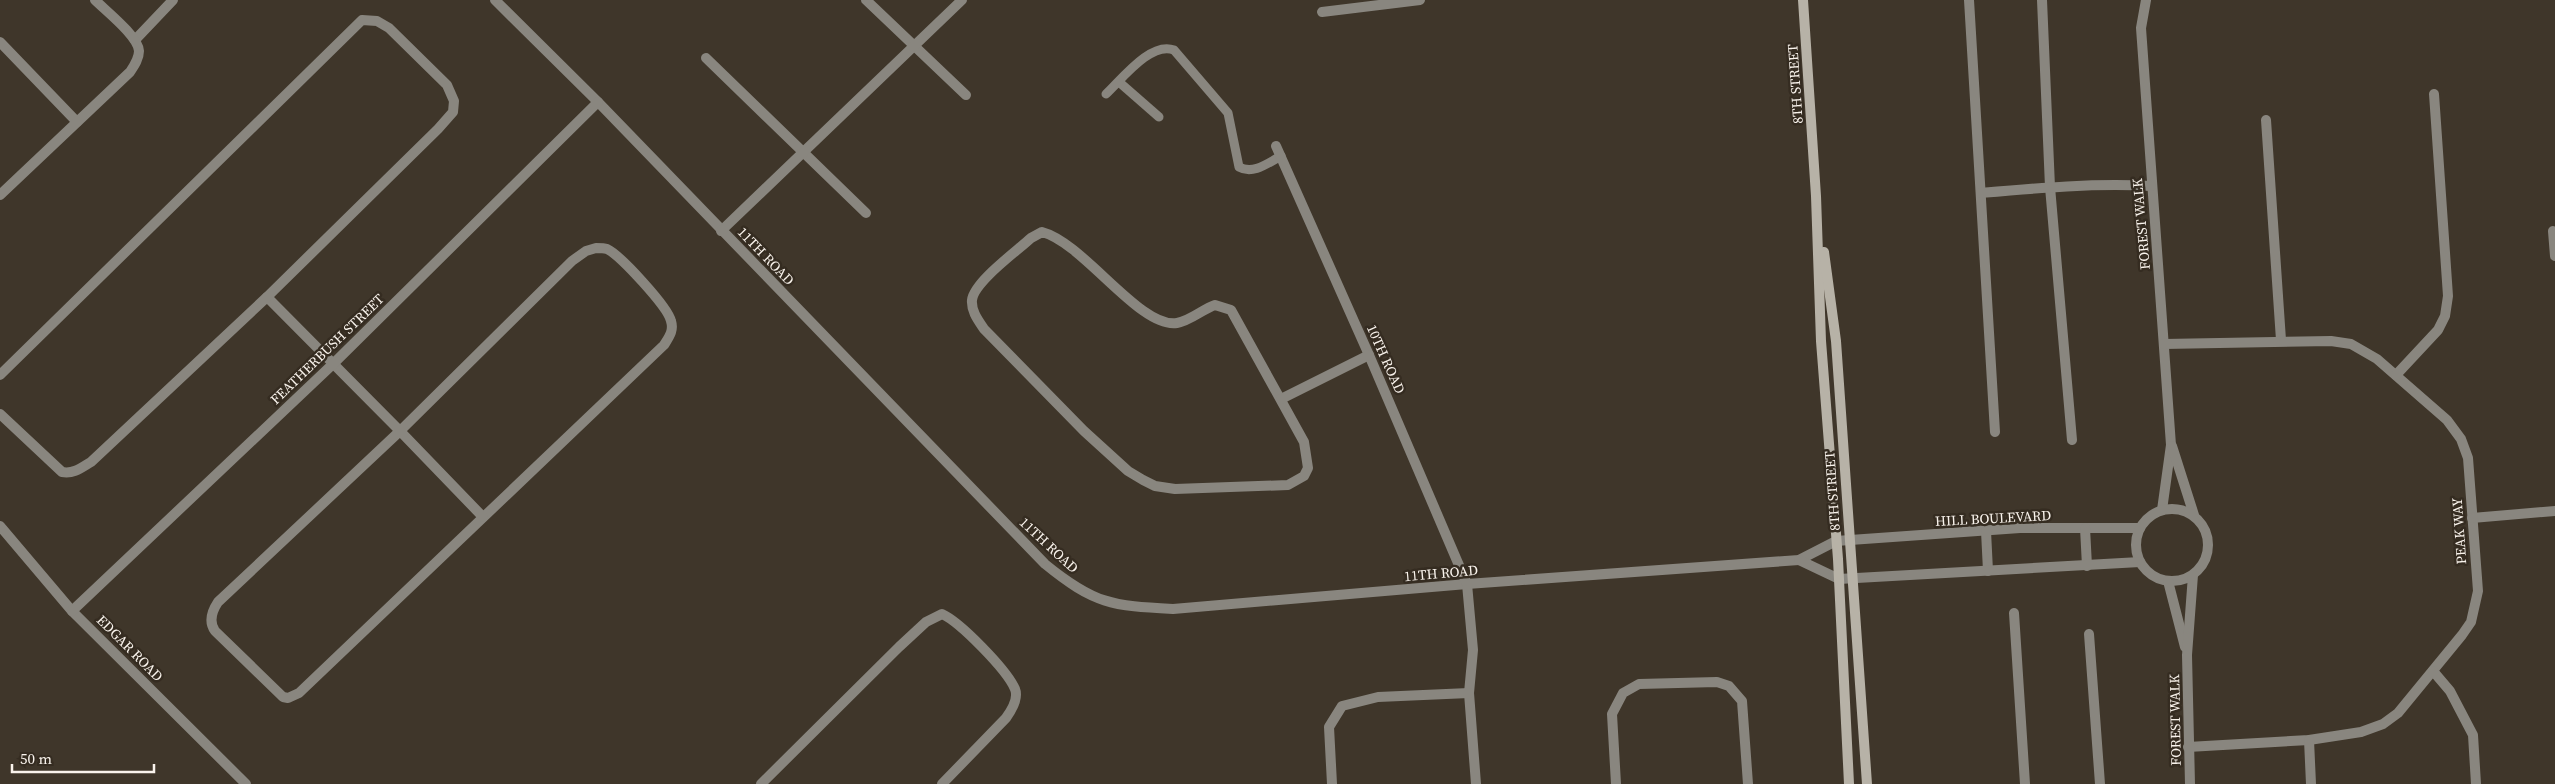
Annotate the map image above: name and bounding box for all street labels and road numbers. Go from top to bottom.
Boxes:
street label: 8TH STREET [1782,43,1808,124]
street label: FOREST WALK [2127,177,2155,271]
street label: 11TH ROAD [733,222,799,290]
street label: FEATHERBUSH STREET [266,289,389,409]
street label: 10TH ROAD [1362,321,1410,397]
street label: 8TH STREET [1819,450,1845,531]
street label: PEAK WAY [2447,497,2471,565]
street label: HILL BOULEVARD [1934,505,2052,531]
street label: 11TH ROAD [1015,512,1083,578]
street label: 11TH ROAD [1403,560,1479,586]
street label: EDGAR ROAD [92,610,168,686]
street label: FOREST WALK [2164,673,2186,766]

